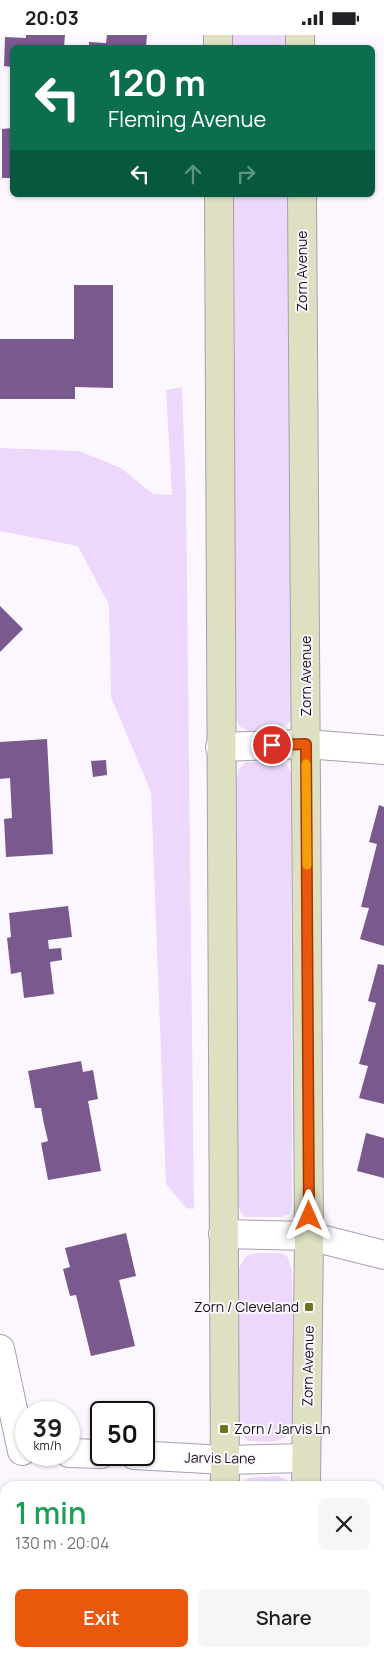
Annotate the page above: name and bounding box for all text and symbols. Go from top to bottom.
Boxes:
text: 20:03 [25,5,79,31]
text: 120 m [108,59,206,107]
icon: left [25,65,90,130]
text: Fleming Avenue [108,104,266,134]
icon: left [126,160,154,188]
icon: ahead [179,160,207,188]
icon: right [232,160,260,188]
street label: Zorn Avenue [292,231,311,311]
street label: Zorn Avenue [296,636,315,716]
pin [251,724,293,766]
icon: arrive [258,731,286,759]
position arrow [282,1189,334,1241]
place label: Zorn / Cleveland [194,1297,299,1316]
marker: Zorn / Cleveland [303,1301,315,1313]
street label: Zorn Avenue [297,1325,318,1407]
speed limit sign: 50 [90,1401,155,1466]
text: 39 [32,1410,63,1445]
place label: Zorn / Jarvis Ln [234,1419,331,1438]
marker: Zorn / Jarvis Ln [218,1423,230,1435]
text: km/h [34,1437,61,1454]
street label: Jarvis Lane [184,1447,256,1468]
text: 1 min [15,1492,87,1533]
button: close [318,1498,370,1550]
text: 130 m · 20:04 [15,1532,110,1554]
button: Exit [15,1589,188,1647]
button: Share [198,1589,370,1647]

